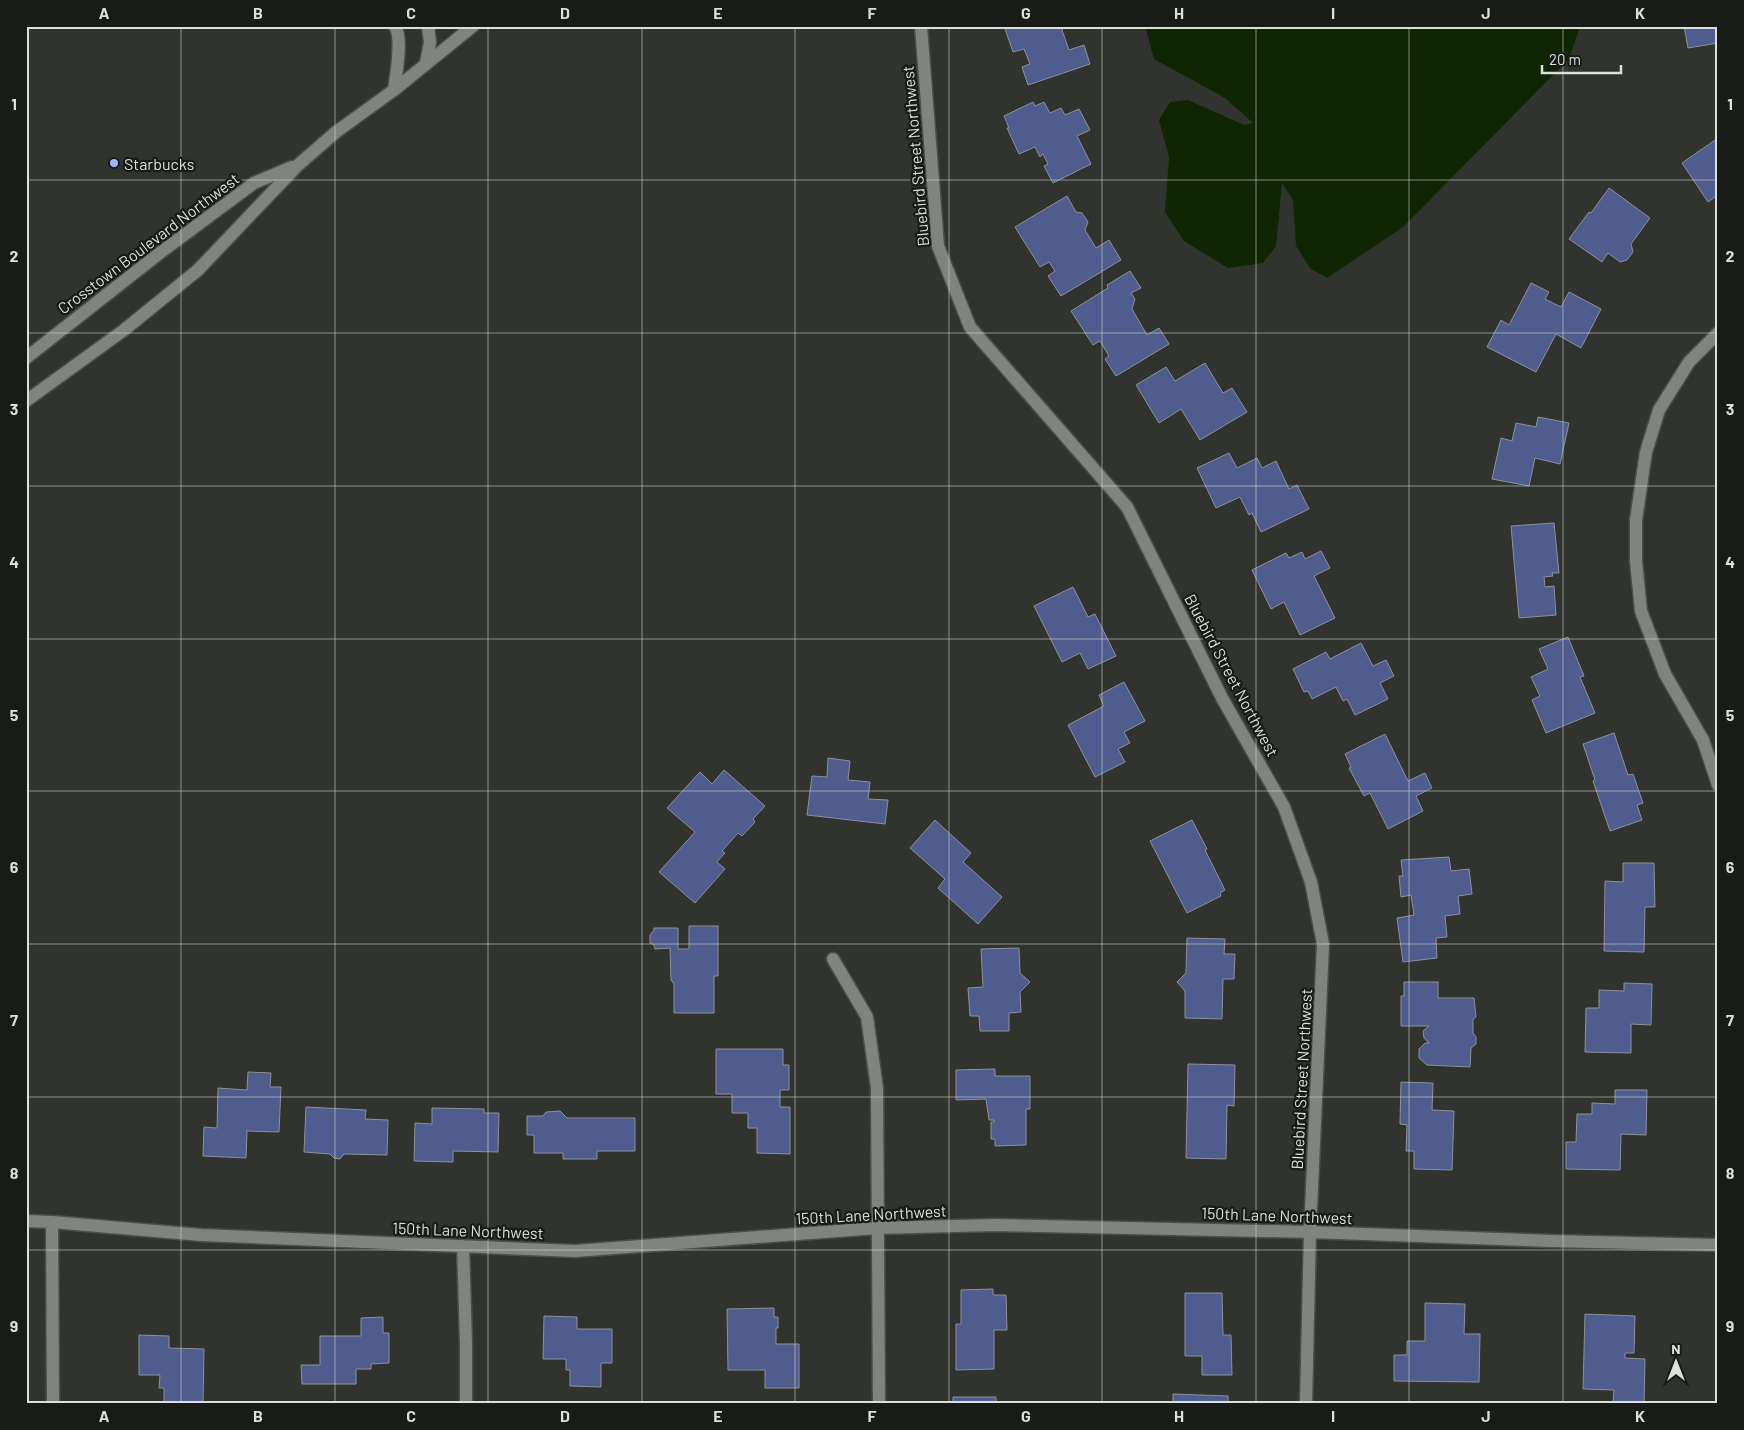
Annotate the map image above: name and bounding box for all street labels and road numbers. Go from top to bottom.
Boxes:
street label: Bluebird Street Northwest [898,65,932,247]
street label: Crosstown Boulevard Northwest [54,169,242,317]
street label: Bluebird Street Northwest [1181,591,1283,759]
street label: Bluebird Street Northwest [1287,988,1315,1170]
street label: 150th Lane Northwest [795,1201,947,1227]
street label: 150th Lane Northwest [1201,1203,1353,1227]
street label: 150th Lane Northwest [392,1218,544,1242]

